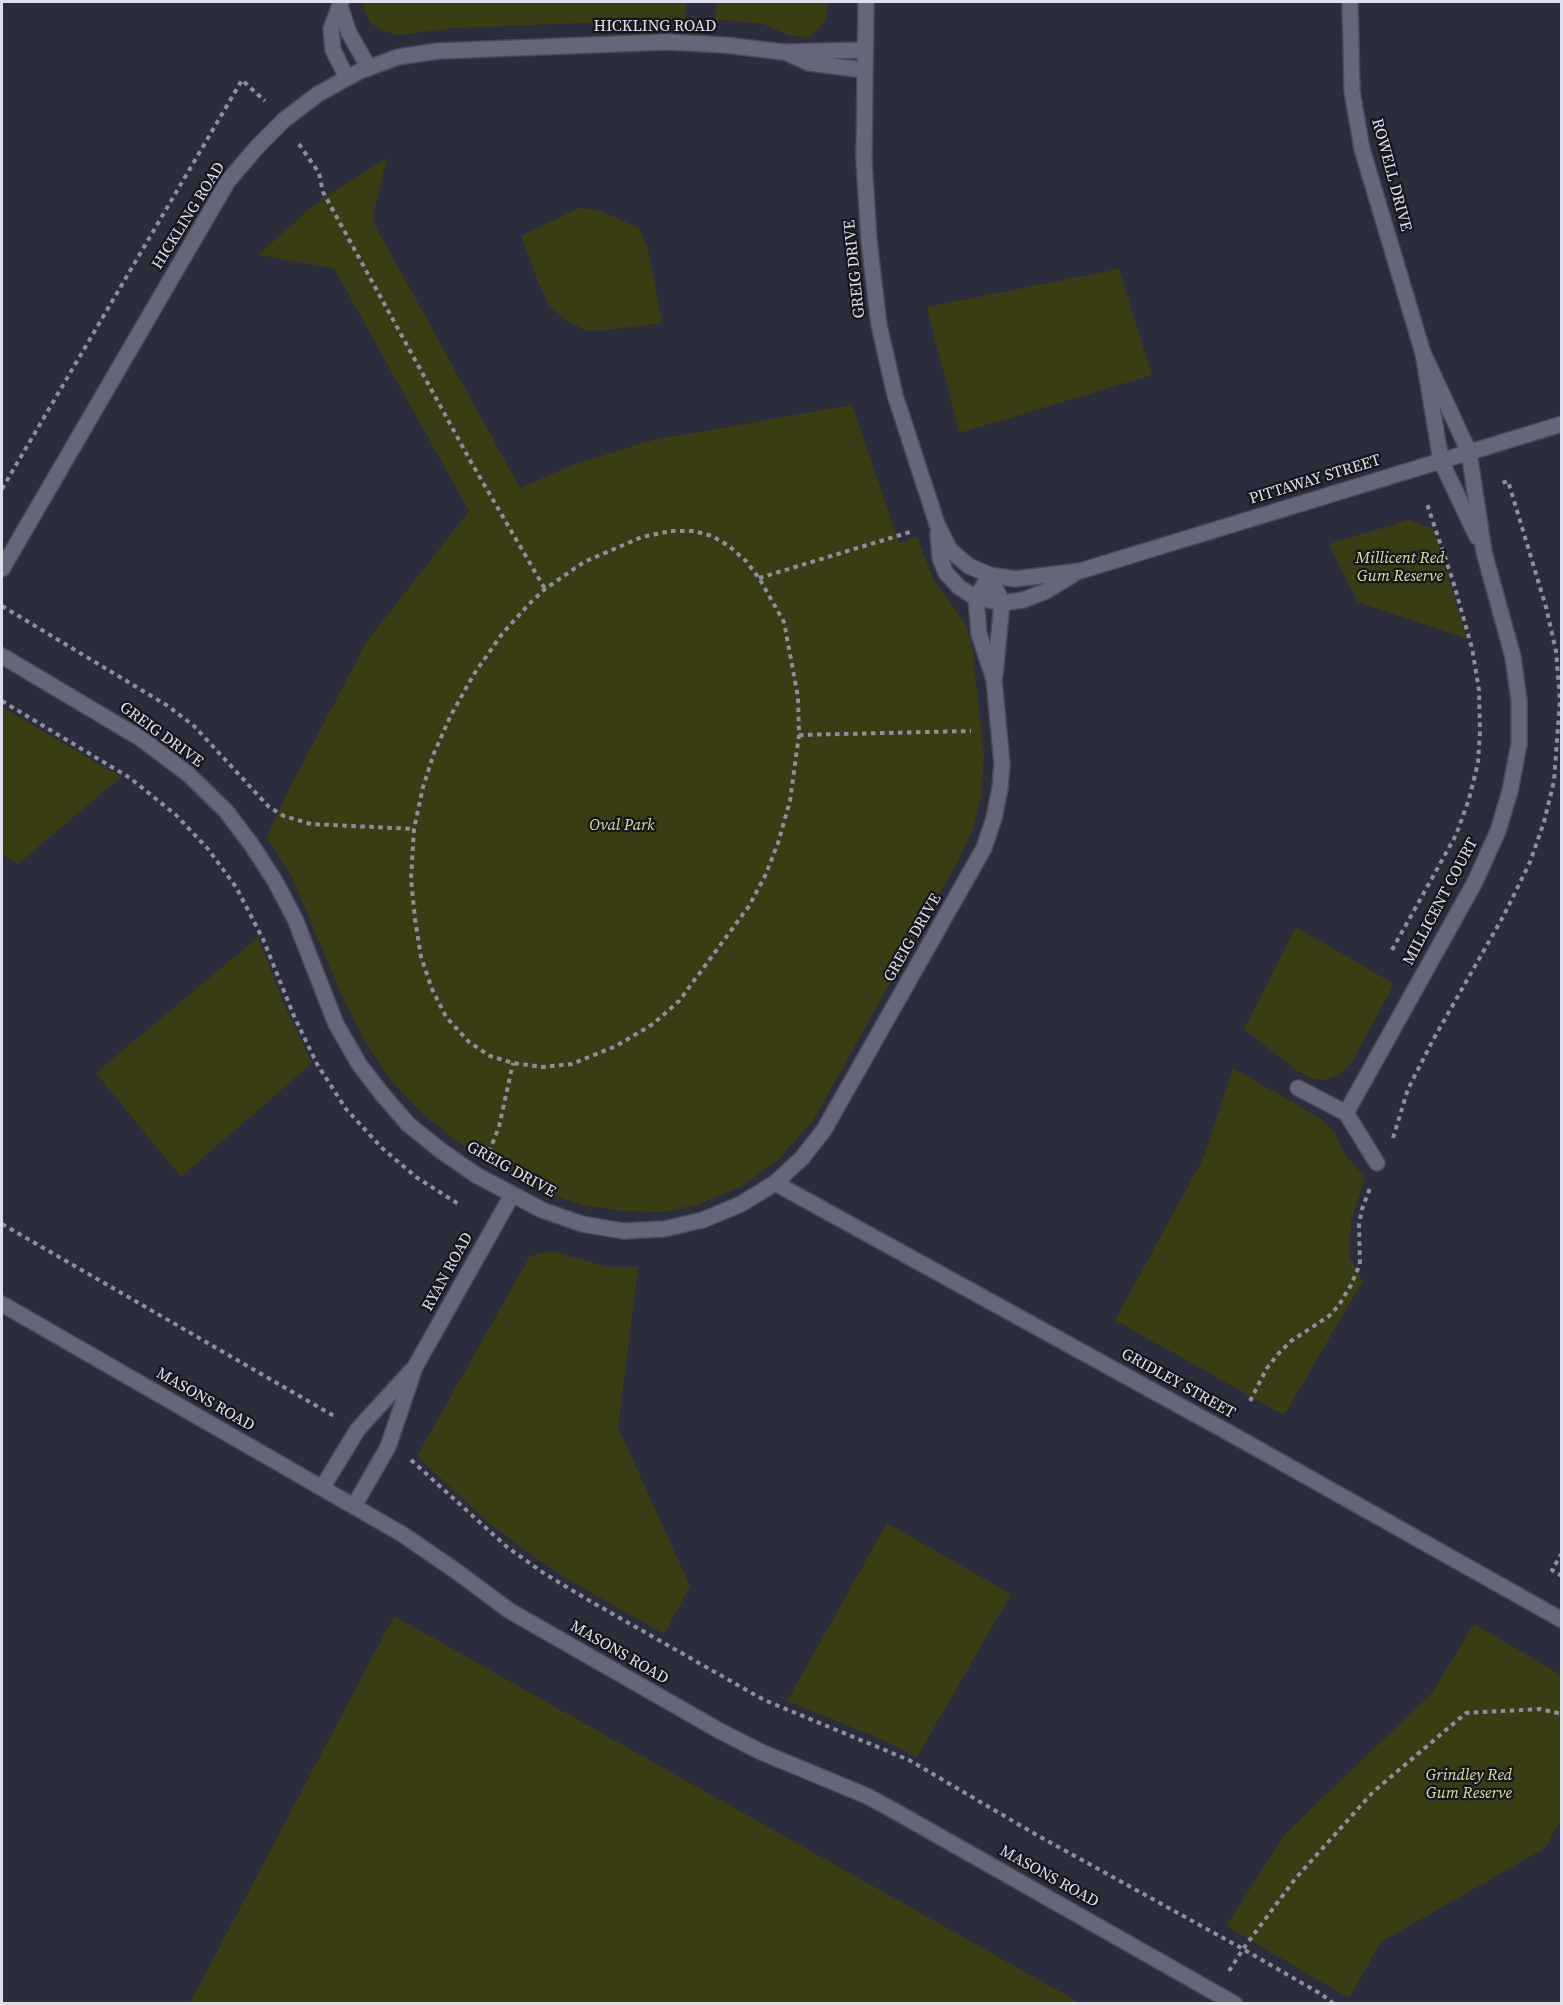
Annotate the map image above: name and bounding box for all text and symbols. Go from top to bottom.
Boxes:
street label: HICKLING ROAD [594,17,716,37]
street label: ROWELL DRIVE [1367,116,1415,234]
street label: HICKLING ROAD [148,159,230,273]
street label: GREIG DRIVE [840,219,870,319]
street label: PITTAWAY STREET [1247,451,1383,509]
park label: Millicent Red Gum Reserve [1355,549,1445,587]
street label: GREIG DRIVE [115,698,207,772]
park label: Oval Park [589,816,655,836]
street label: MILLICENT COURT [1399,835,1483,969]
street label: GREIG DRIVE [880,890,946,986]
street label: GREIG DRIVE [463,1138,559,1202]
street label: RYAN ROAD [419,1229,477,1315]
street label: GRIDLEY STREET [1118,1345,1238,1423]
street label: MASONS ROAD [152,1364,258,1436]
street label: MASONS ROAD [566,1617,672,1689]
park label: Grindley Red Gum Reserve [1426,1766,1512,1804]
street label: MASONS ROAD [996,1842,1102,1912]

